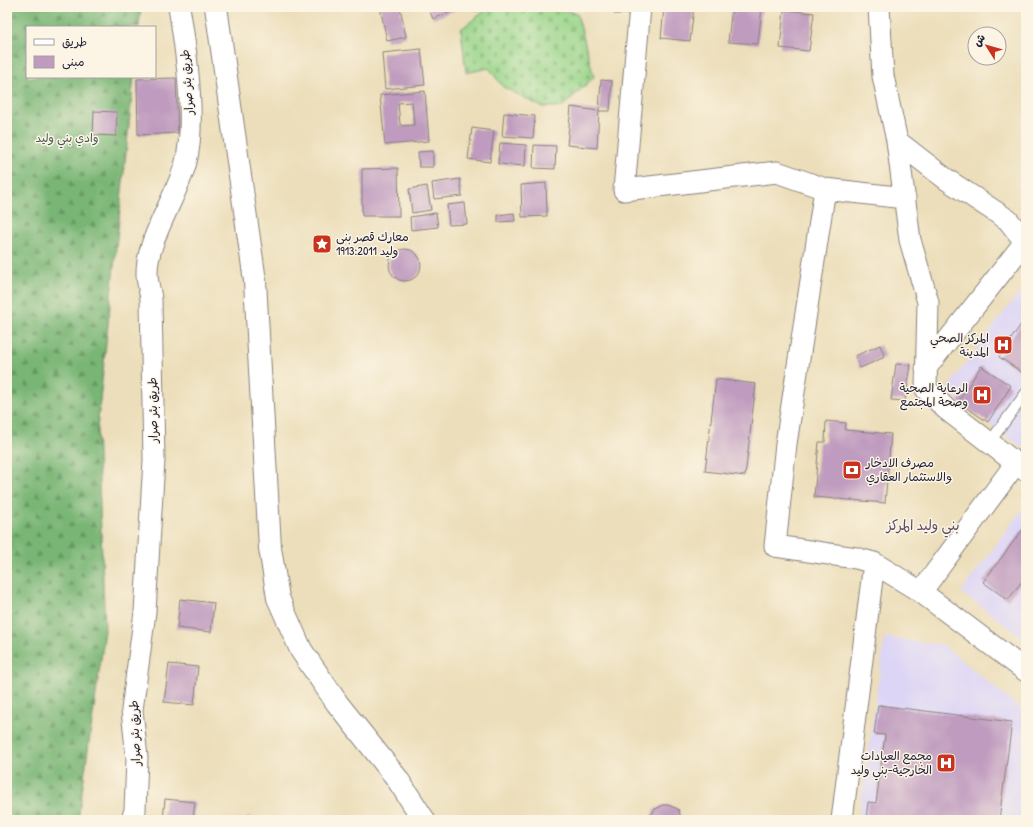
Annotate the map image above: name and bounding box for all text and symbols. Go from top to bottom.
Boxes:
legend [26,26,156,78]
north arrow [967,26,1007,66]
text: ش [970,31,988,49]
text: طريق [62,33,87,50]
street label: طريق بئر صرار [176,49,197,116]
text: مبنى [62,53,85,70]
park label: وادي بني وليد [36,129,98,149]
place label: معارك قصر بني وليد 1913:2011 [336,228,409,259]
place icon: معارك قصر بني وليد 1913:2011 [311,233,333,255]
place label: المركز الصحي المدينة [930,329,989,360]
hospital icon: المركز الصحي المدينة [992,334,1014,356]
street label: طريق بئر صرار [143,377,162,444]
place label: الرعاية الصحية وصحة المجتمع [899,379,968,411]
hospital icon: الرعاية الصحية وصحة المجتمع [971,384,993,406]
place label: مصرف الادخار والاستثمار العقاري [865,454,952,486]
bank icon: مصرف الادخار والاستثمار العقاري [841,459,863,481]
district label: بني وليد المركز [885,515,960,538]
street label: طريق بئر صرار [125,700,144,767]
place label: مجمع العيادات الخارجية-بني وليد [851,747,932,781]
hospital icon: مجمع العيادات الخارجية-بني وليد [935,752,957,774]

